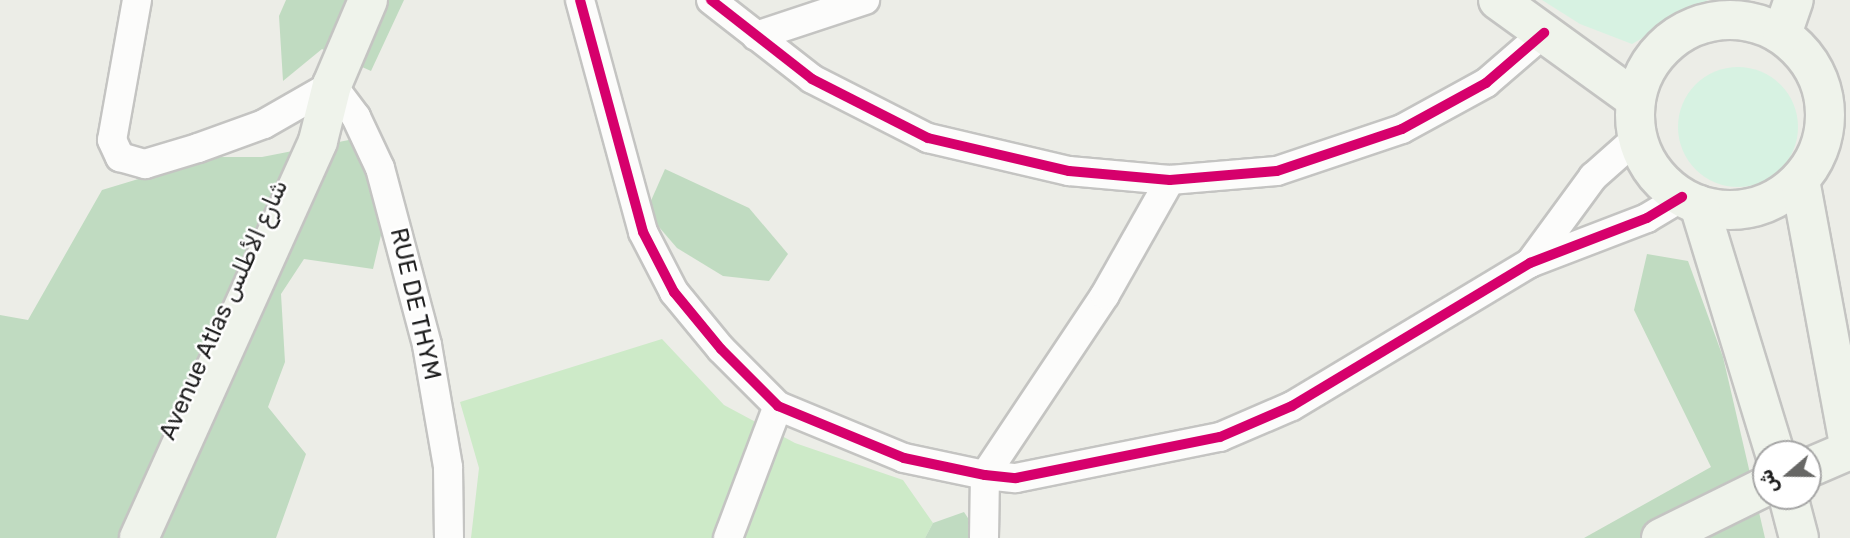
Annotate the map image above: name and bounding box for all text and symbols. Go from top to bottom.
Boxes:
street label: Avenue Atlas شارع الأطلس [153,175,295,445]
street label: RUE DE THYM [383,225,447,383]
north arrow [1752,440,1822,510]
text: ش [1754,466,1784,497]

